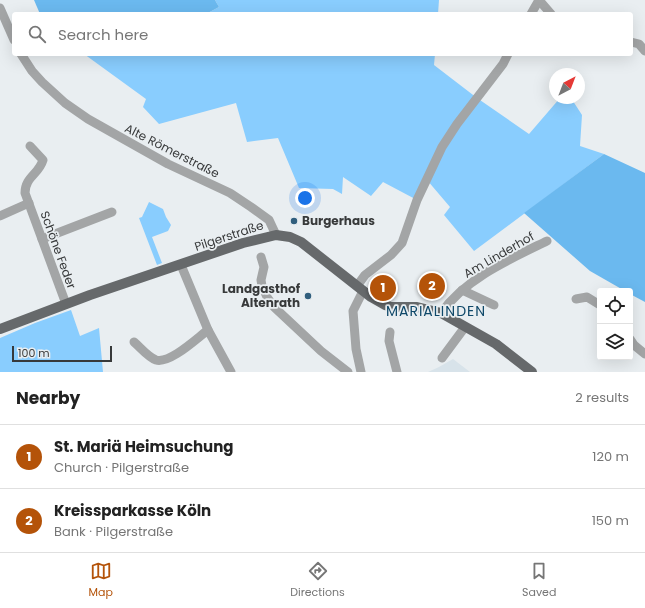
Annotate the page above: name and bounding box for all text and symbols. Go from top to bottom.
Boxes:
search box [12,12,633,56]
icon: search [26,23,48,45]
text: Search here [58,24,148,45]
north arrow [549,68,585,104]
street label: Alte Römerstraße [122,119,222,182]
your location [295,188,315,208]
street label: Schöne Feder [37,209,81,292]
place label: Burgerhaus [302,212,375,229]
street label: Pilgerstraße [192,216,266,255]
marker: Burgerhaus [289,216,299,226]
street label: Am Linderhof [460,227,537,282]
pin: 2 [419,271,445,301]
pin: 1 [370,273,396,303]
place label: Landgasthof Altenrath [222,280,301,311]
map controls [597,288,633,360]
button: locate [597,288,633,324]
marker: Landgasthof Altenrath [303,291,313,301]
district label: MARIALINDEN [386,301,486,321]
button: layers [597,324,633,360]
scale bar [12,344,112,363]
text: 100 m [18,345,50,361]
text: Nearby [16,386,80,410]
text: 2 results [575,388,629,407]
text: St. Mariä Heimsuchung [54,436,233,457]
text: 1 [27,447,31,466]
text: 120 m [592,447,629,466]
text: Church · Pilgerstraße [54,458,189,477]
text: Kreissparkasse Köln [54,500,211,521]
text: 2 [25,511,33,530]
text: 150 m [592,511,629,530]
text: Bank · Pilgerstraße [54,522,173,541]
tab: Map [89,560,113,601]
tab: Directions [290,560,345,601]
tab: Saved [522,560,556,601]

